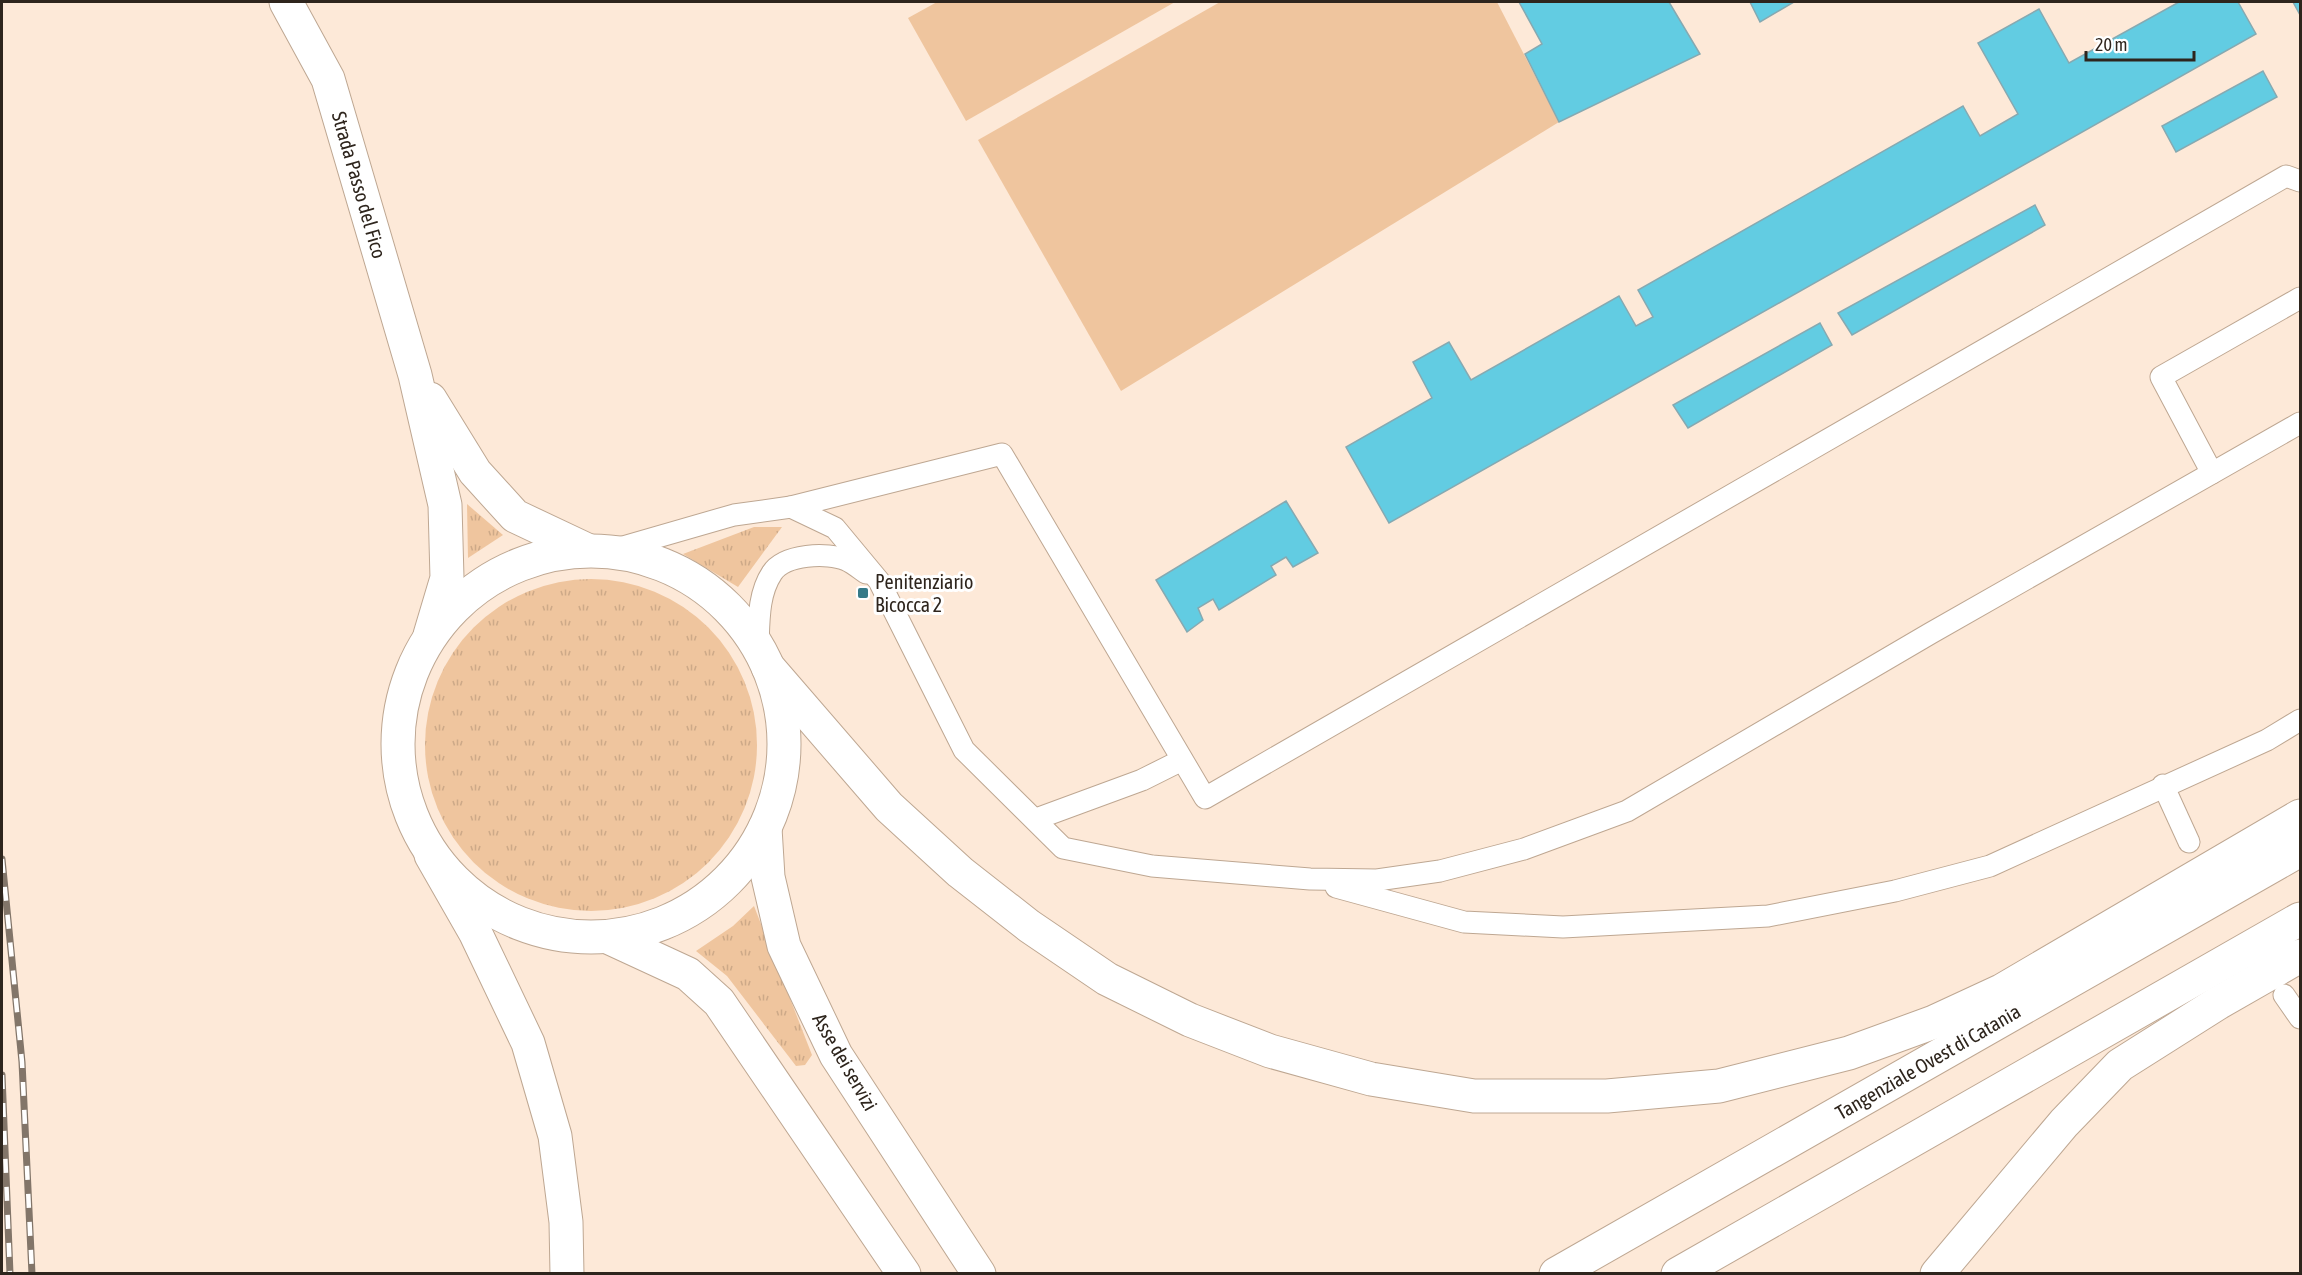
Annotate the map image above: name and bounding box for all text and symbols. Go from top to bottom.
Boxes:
scale bar [2086,24,2194,62]
text: 20 m [2095,34,2127,55]
street label: Strada Passo del Fico [328,109,391,261]
place label: Penitenziario Bicocca 2 [875,570,973,616]
marker: Penitenziario Bicocca 2 [856,586,870,600]
street label: Tangenziale Ovest di Catania [1831,999,2024,1124]
street label: Asse dei servizi [808,1009,882,1114]

